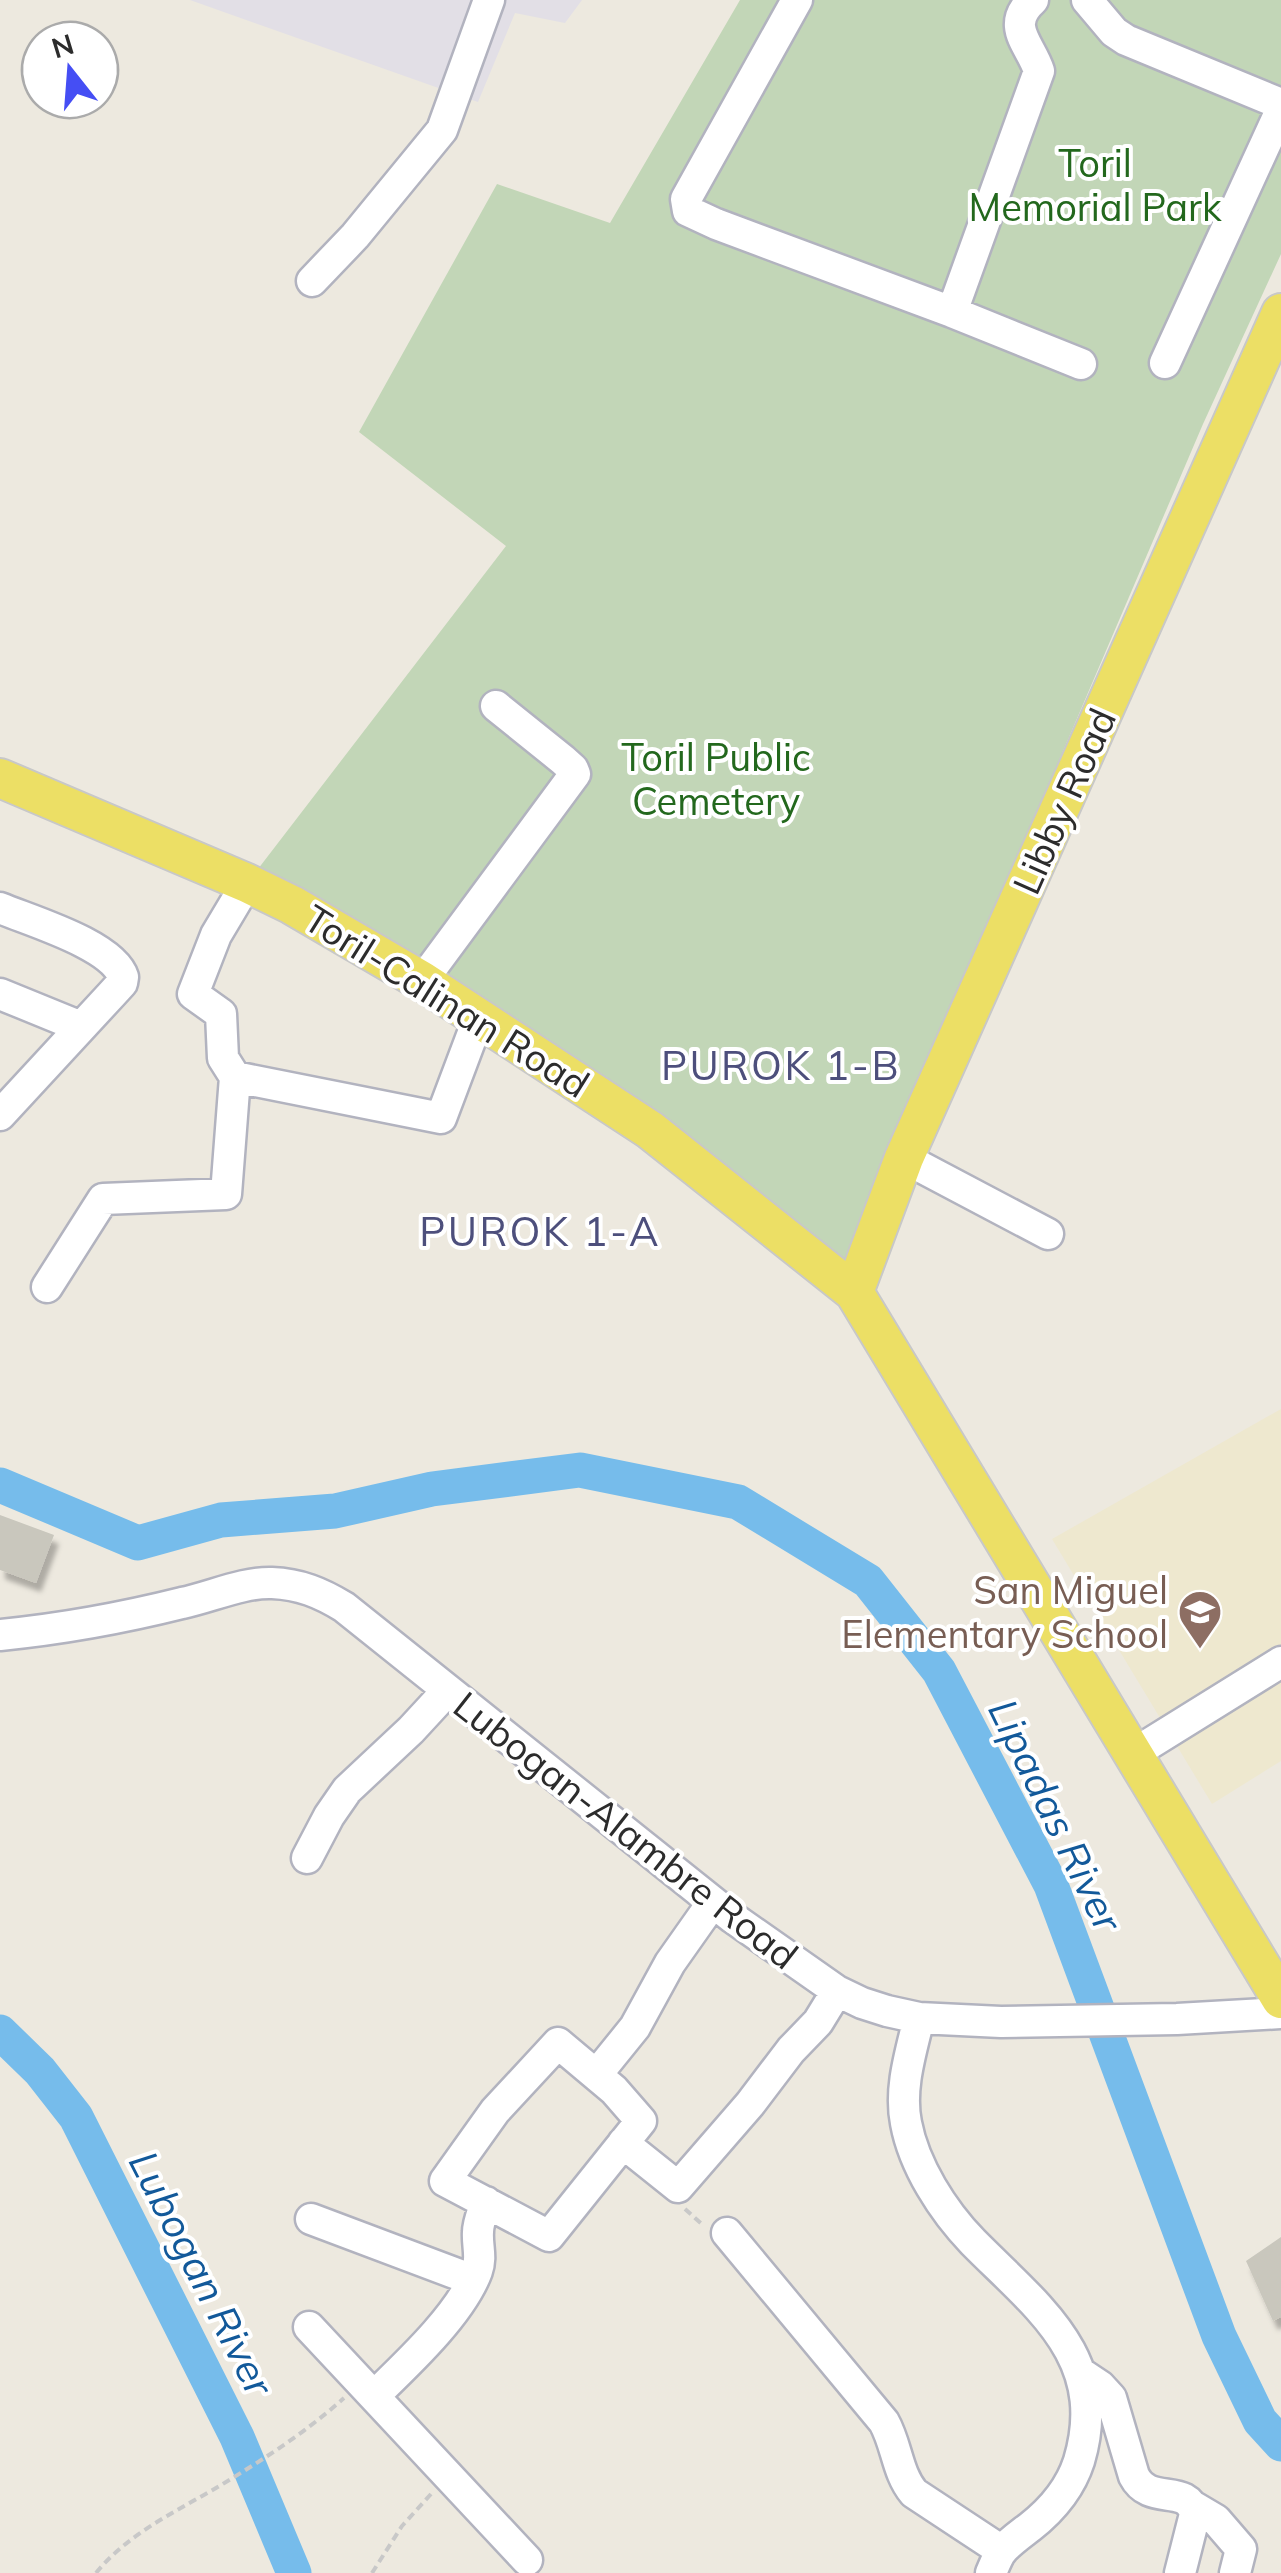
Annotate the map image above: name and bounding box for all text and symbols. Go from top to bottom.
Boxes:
north arrow [20,20,120,120]
text: N [47,26,78,65]
park label: Toril Memorial Park [969,139,1222,231]
street label: Libby Road [1002,701,1126,901]
park label: Toril Public Cemetery [621,733,811,825]
street label: Toril-Calinan Road [296,894,598,1108]
district label: PUROK 1-B [661,1040,901,1090]
district label: PUROK 1-A [419,1206,661,1256]
place label: San Miguel Elementary School [841,1566,1168,1658]
school or university icon: San Miguel Elementary School [1177,1589,1223,1650]
street label: Lubogan-Alambre Road [444,1681,808,1979]
water label: Lipadas River [978,1691,1134,1941]
water label: Lubogan River [119,2142,286,2405]

